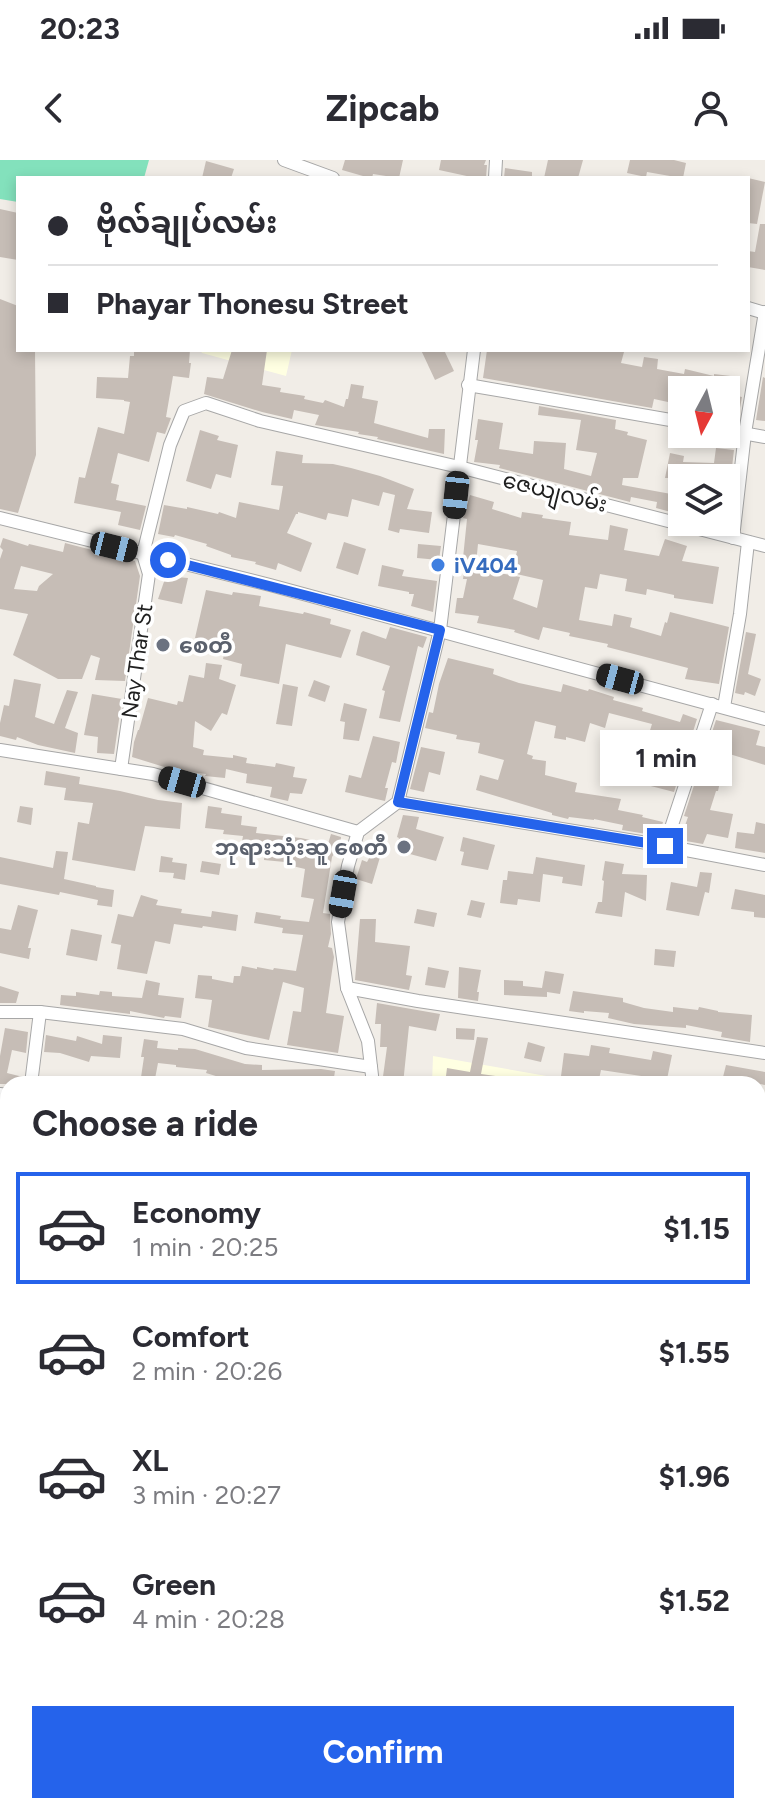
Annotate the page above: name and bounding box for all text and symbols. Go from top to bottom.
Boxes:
text: 20:23 [40,10,120,47]
icon: back [32,86,76,130]
icon: person [689,86,733,130]
text: Zipcab [325,87,440,130]
text: ဗိုလ်ချုပ်လမ်း [96,204,277,241]
text: Phayar Thonesu Street [96,285,409,322]
north arrow [668,376,740,448]
map controls [668,376,740,536]
street label: ဇေယျလမ်း [499,464,610,523]
button: layers [668,464,740,536]
car [442,470,470,520]
car [88,530,140,564]
route start [150,542,186,578]
place label: iV404 [454,552,518,579]
marker: iV404 [429,556,447,574]
street label: Nay Thar St [116,602,158,720]
place label: စေတီ [179,632,233,659]
marker: စေတီ [154,636,172,654]
car [594,661,646,697]
callout: 1 min [599,730,731,786]
text: 1 min [635,742,697,774]
car [156,764,208,800]
route end [647,828,683,864]
place label: ဘုရားသုံးဆူ စေတီ [215,834,388,865]
marker: ဘုရားသုံးဆူ စေတီ [395,838,413,856]
car [327,868,359,920]
text: Choose a ride [32,1102,258,1145]
icon: car [36,1192,108,1264]
text: Economy [132,1194,261,1231]
text: $1.15 [663,1210,730,1247]
text: 1 min · 20:25 [132,1231,279,1263]
icon: car [36,1316,108,1388]
text: Comfort [132,1318,250,1355]
text: $1.55 [658,1334,730,1371]
text: 2 min · 20:26 [132,1355,282,1387]
icon: car [36,1440,108,1512]
text: XL [132,1442,168,1479]
text: $1.96 [658,1458,730,1495]
text: 3 min · 20:27 [132,1479,281,1511]
icon: car [36,1564,108,1636]
text: Green [132,1566,216,1603]
text: $1.52 [658,1582,730,1619]
text: 4 min · 20:28 [132,1603,285,1635]
button: Confirm [32,1706,734,1798]

